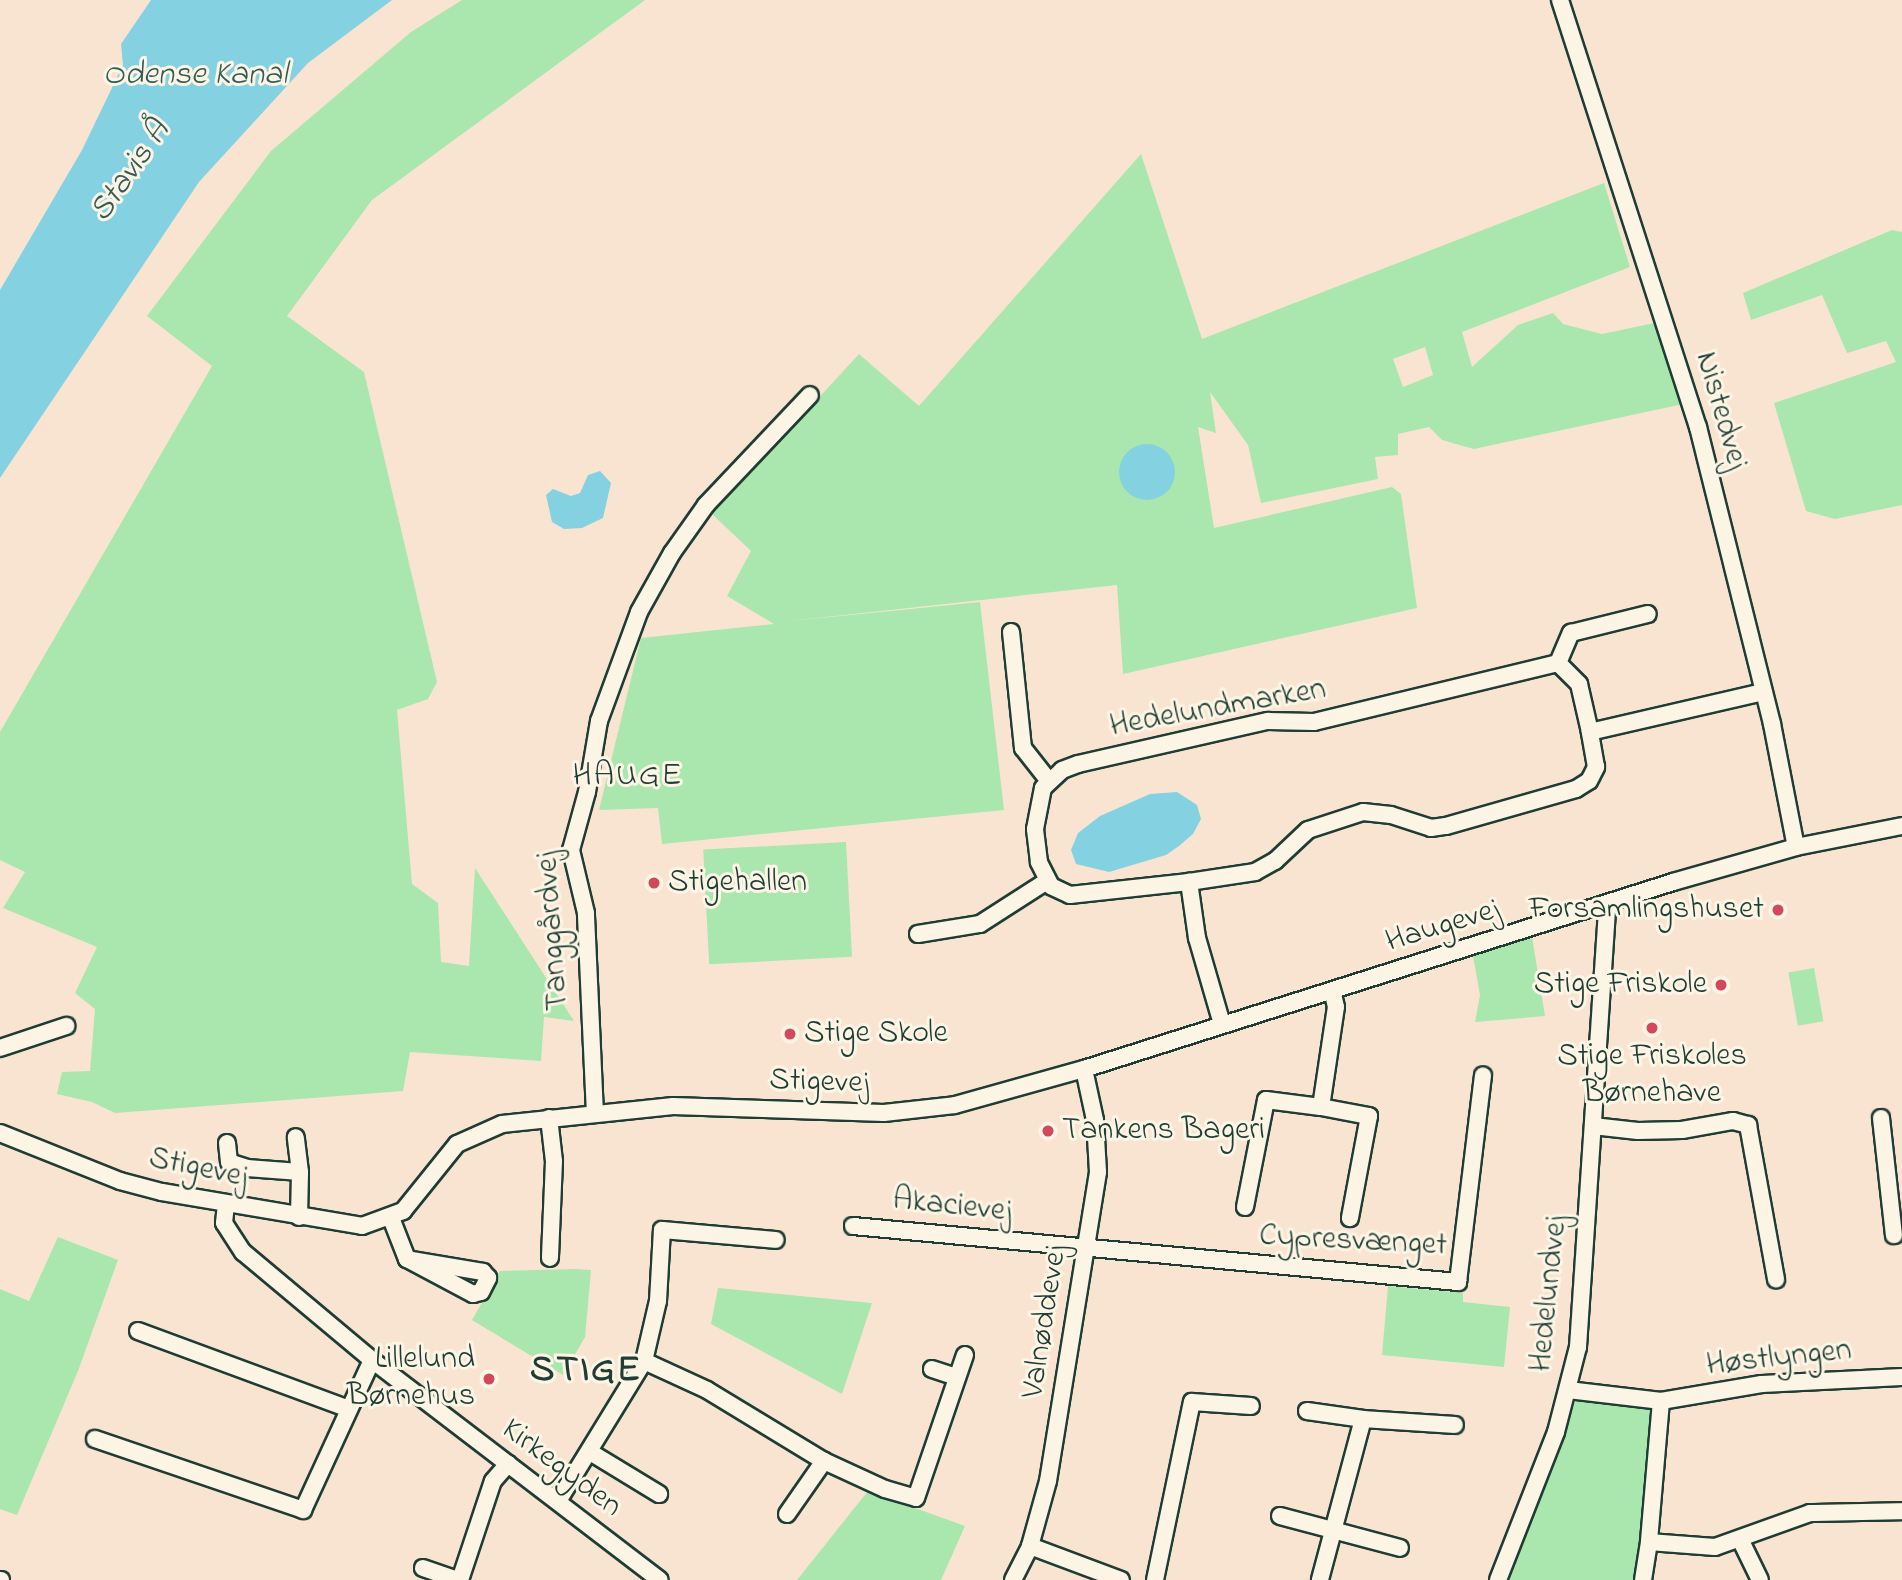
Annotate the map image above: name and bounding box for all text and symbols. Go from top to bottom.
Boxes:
water label: Odense Kanal [103,56,287,96]
water label: Stavis Å [82,114,180,230]
street label: Nistedvej [1685,348,1755,474]
street label: Hedelundmarken [1107,671,1329,747]
district label: HAUGE [573,757,683,797]
street label: Tanggårdvej [529,850,579,1012]
place label: Stigehallen [668,864,807,902]
marker: Stigehallen [646,875,662,891]
place label: Forsamlingshuset [1529,891,1764,929]
street label: Haugevej [1382,892,1504,962]
marker: Forsamlingshuset [1770,902,1786,918]
place label: Stige Friskole [1534,966,1707,1004]
marker: Stige Friskole [1713,977,1729,993]
place label: Stige Skole [804,1015,948,1053]
marker: Stige Friskoles Børnehave [1644,1020,1660,1036]
marker: Stige Skole [782,1026,798,1042]
place label: Stige Friskoles Børnehave [1557,1039,1747,1114]
street label: Stigevej [768,1062,870,1104]
place label: Tankens Bageri [1062,1112,1265,1150]
marker: Tankens Bageri [1040,1123,1056,1139]
street label: Stigevej [145,1140,251,1198]
street label: Akacievej [891,1182,1013,1232]
street label: Hedelundvej [1523,1214,1577,1374]
street label: Cypresvænget [1258,1218,1448,1266]
street label: Valnøddevej [1015,1243,1077,1401]
street label: Høstlyngen [1705,1332,1853,1386]
place label: Lillelund Børnehus [347,1342,475,1417]
district label: STIGE [531,1349,641,1395]
marker: Lillelund Børnehus [481,1371,497,1387]
street label: Kirkegyden [493,1411,629,1527]

